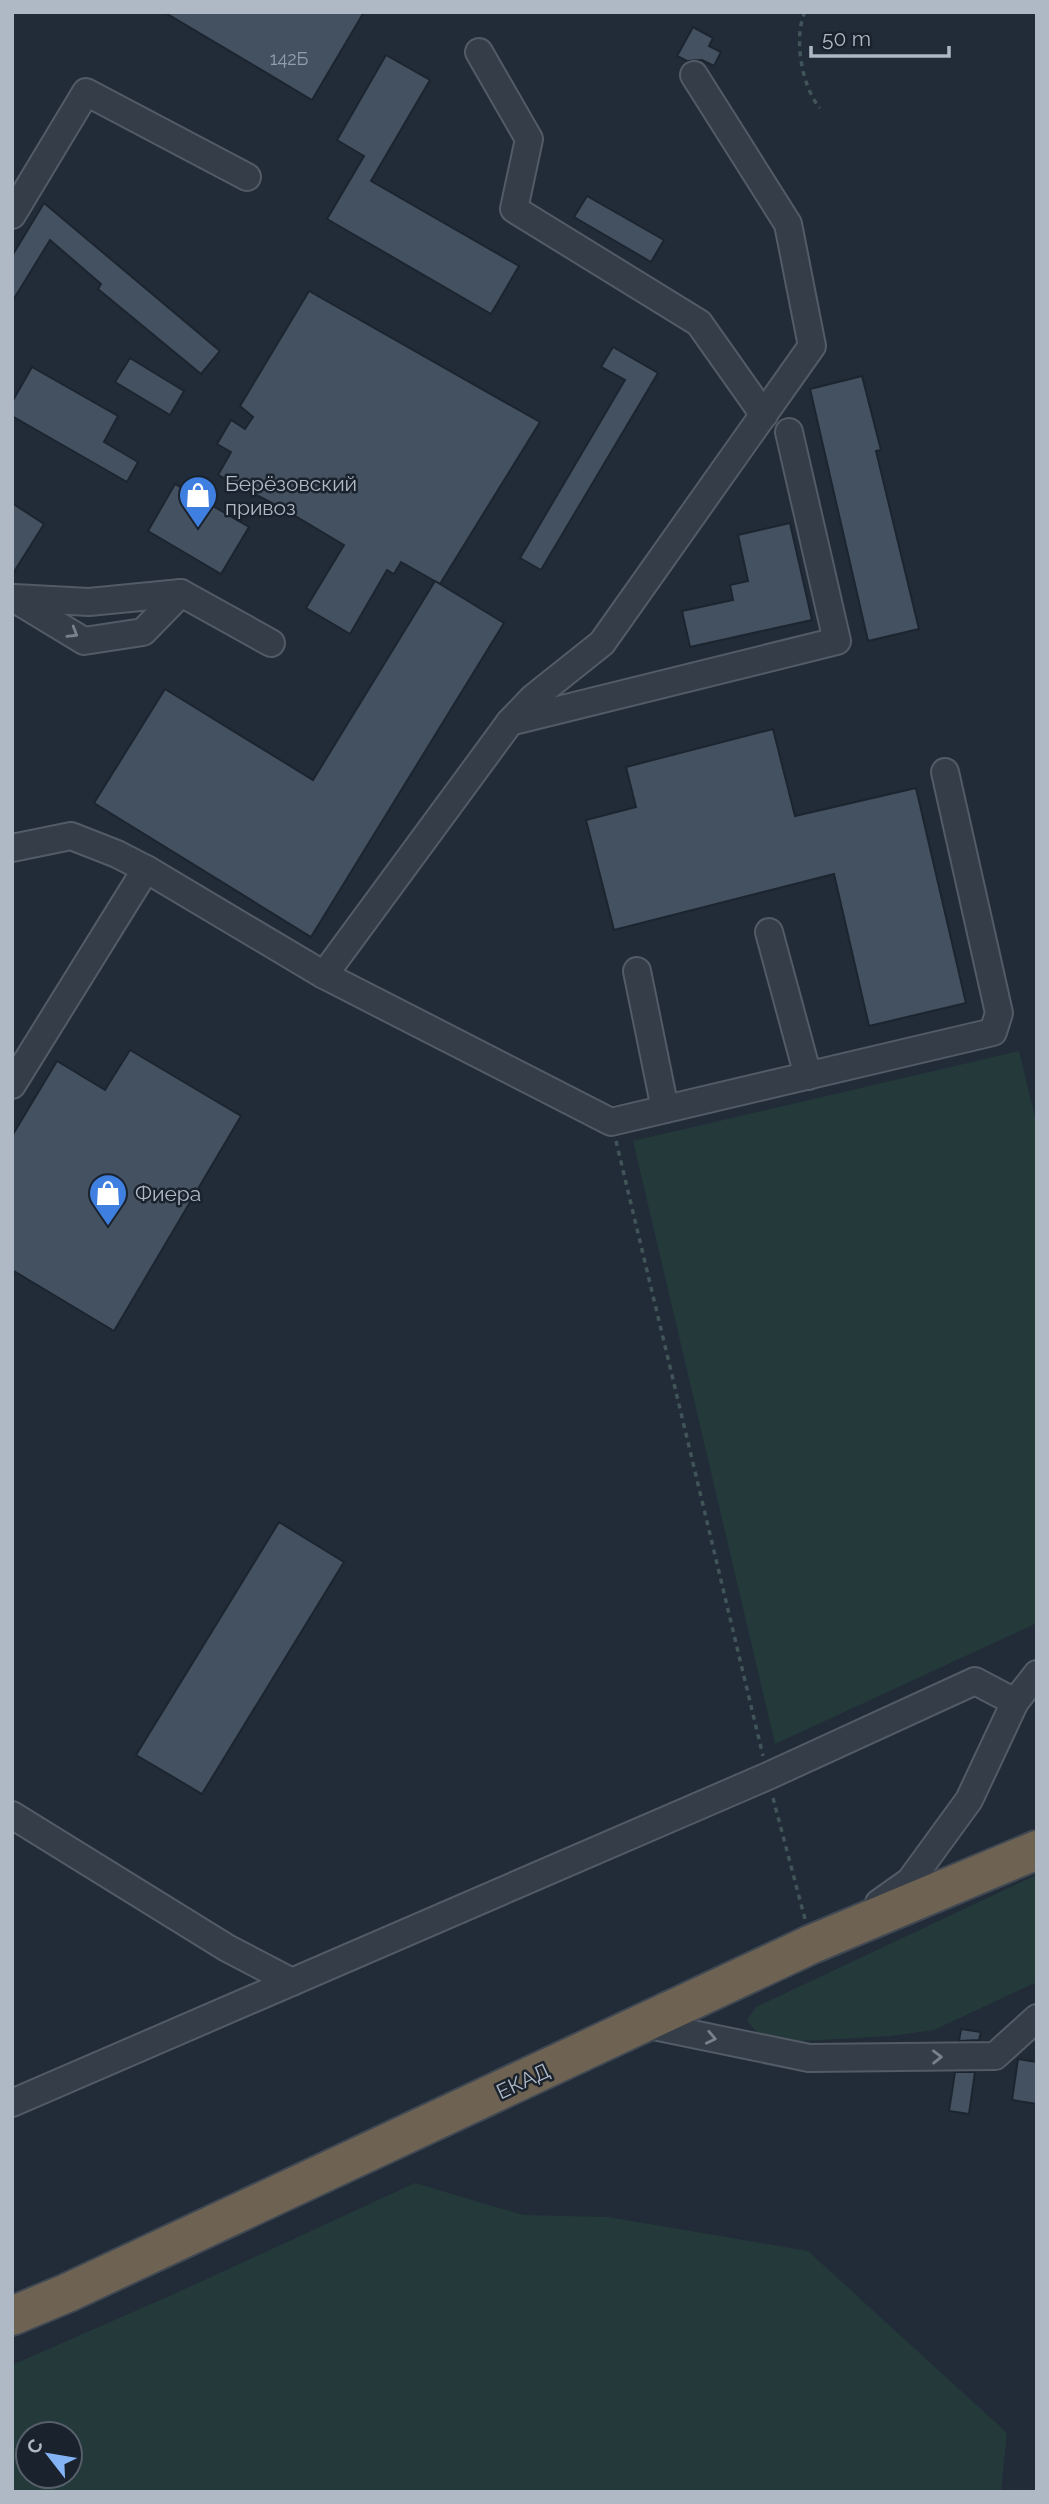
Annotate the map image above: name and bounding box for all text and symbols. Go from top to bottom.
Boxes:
scale bar [811,14,949,58]
text: 50 m [822,26,871,51]
house number: 142Б [270,48,309,69]
place label: Берёзовский привоз [225,471,357,520]
shop icon: Берёзовский привоз [177,474,219,529]
one-way arrow [65,625,78,638]
shop icon: Фиера [87,1172,129,1227]
place label: Фиера [135,1181,201,1206]
one-way arrow [705,2029,717,2044]
one-way arrow [932,2049,942,2065]
street label: ЕКАД [492,2058,554,2104]
north arrow [14,2420,84,2490]
text: С [22,2435,47,2458]

